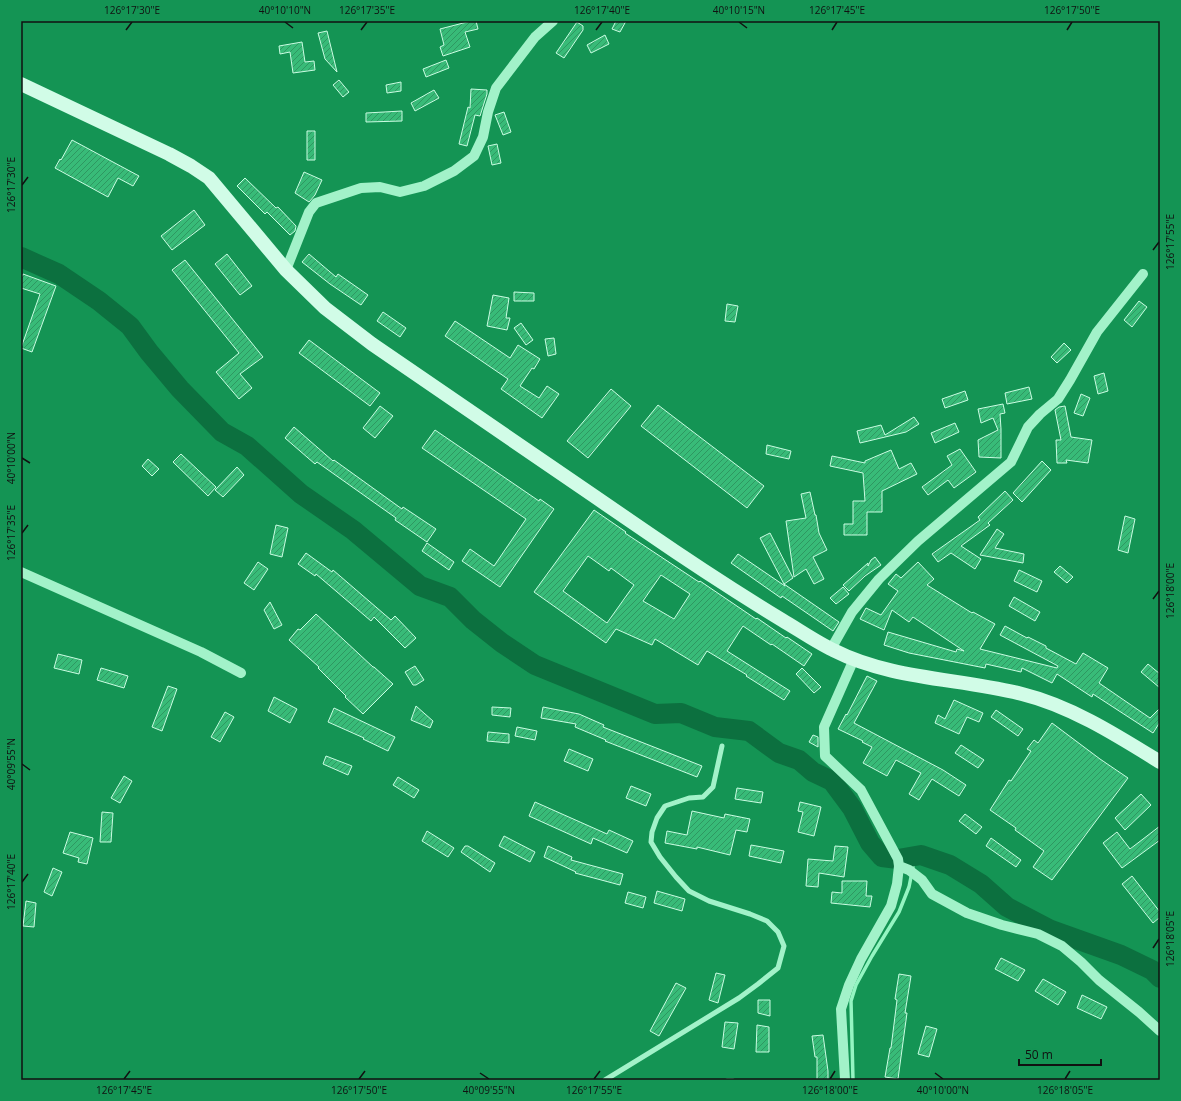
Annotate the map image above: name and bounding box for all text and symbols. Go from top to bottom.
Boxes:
text: 126°17'30"E [104,3,160,17]
text: 40°10'10"N [259,3,311,17]
text: 126°17'35"E [339,3,395,17]
text: 126°17'40"E [574,3,630,17]
text: 40°10'15"N [713,3,765,17]
text: 126°17'45"E [809,3,865,17]
text: 126°17'50"E [1044,3,1100,17]
text: 126°17'30"E [4,157,18,213]
text: 126°17'55"E [1163,214,1177,270]
text: 40°10'00"N [4,432,18,484]
text: 126°17'35"E [4,505,18,561]
text: 126°18'00"E [1163,563,1177,619]
text: 40°09'55"N [4,738,18,790]
text: 126°17'40"E [4,854,18,910]
text: 126°18'05"E [1163,911,1177,967]
scale bar [1019,1041,1101,1067]
text: 50 m [1025,1046,1053,1063]
text: 126°17'45"E [96,1083,152,1097]
text: 126°17'50"E [331,1083,387,1097]
text: 40°09'55"N [463,1083,515,1097]
text: 126°17'55"E [566,1083,622,1097]
text: 126°18'00"E [802,1083,858,1097]
text: 40°10'00"N [917,1083,969,1097]
text: 126°18'05"E [1037,1083,1093,1097]

